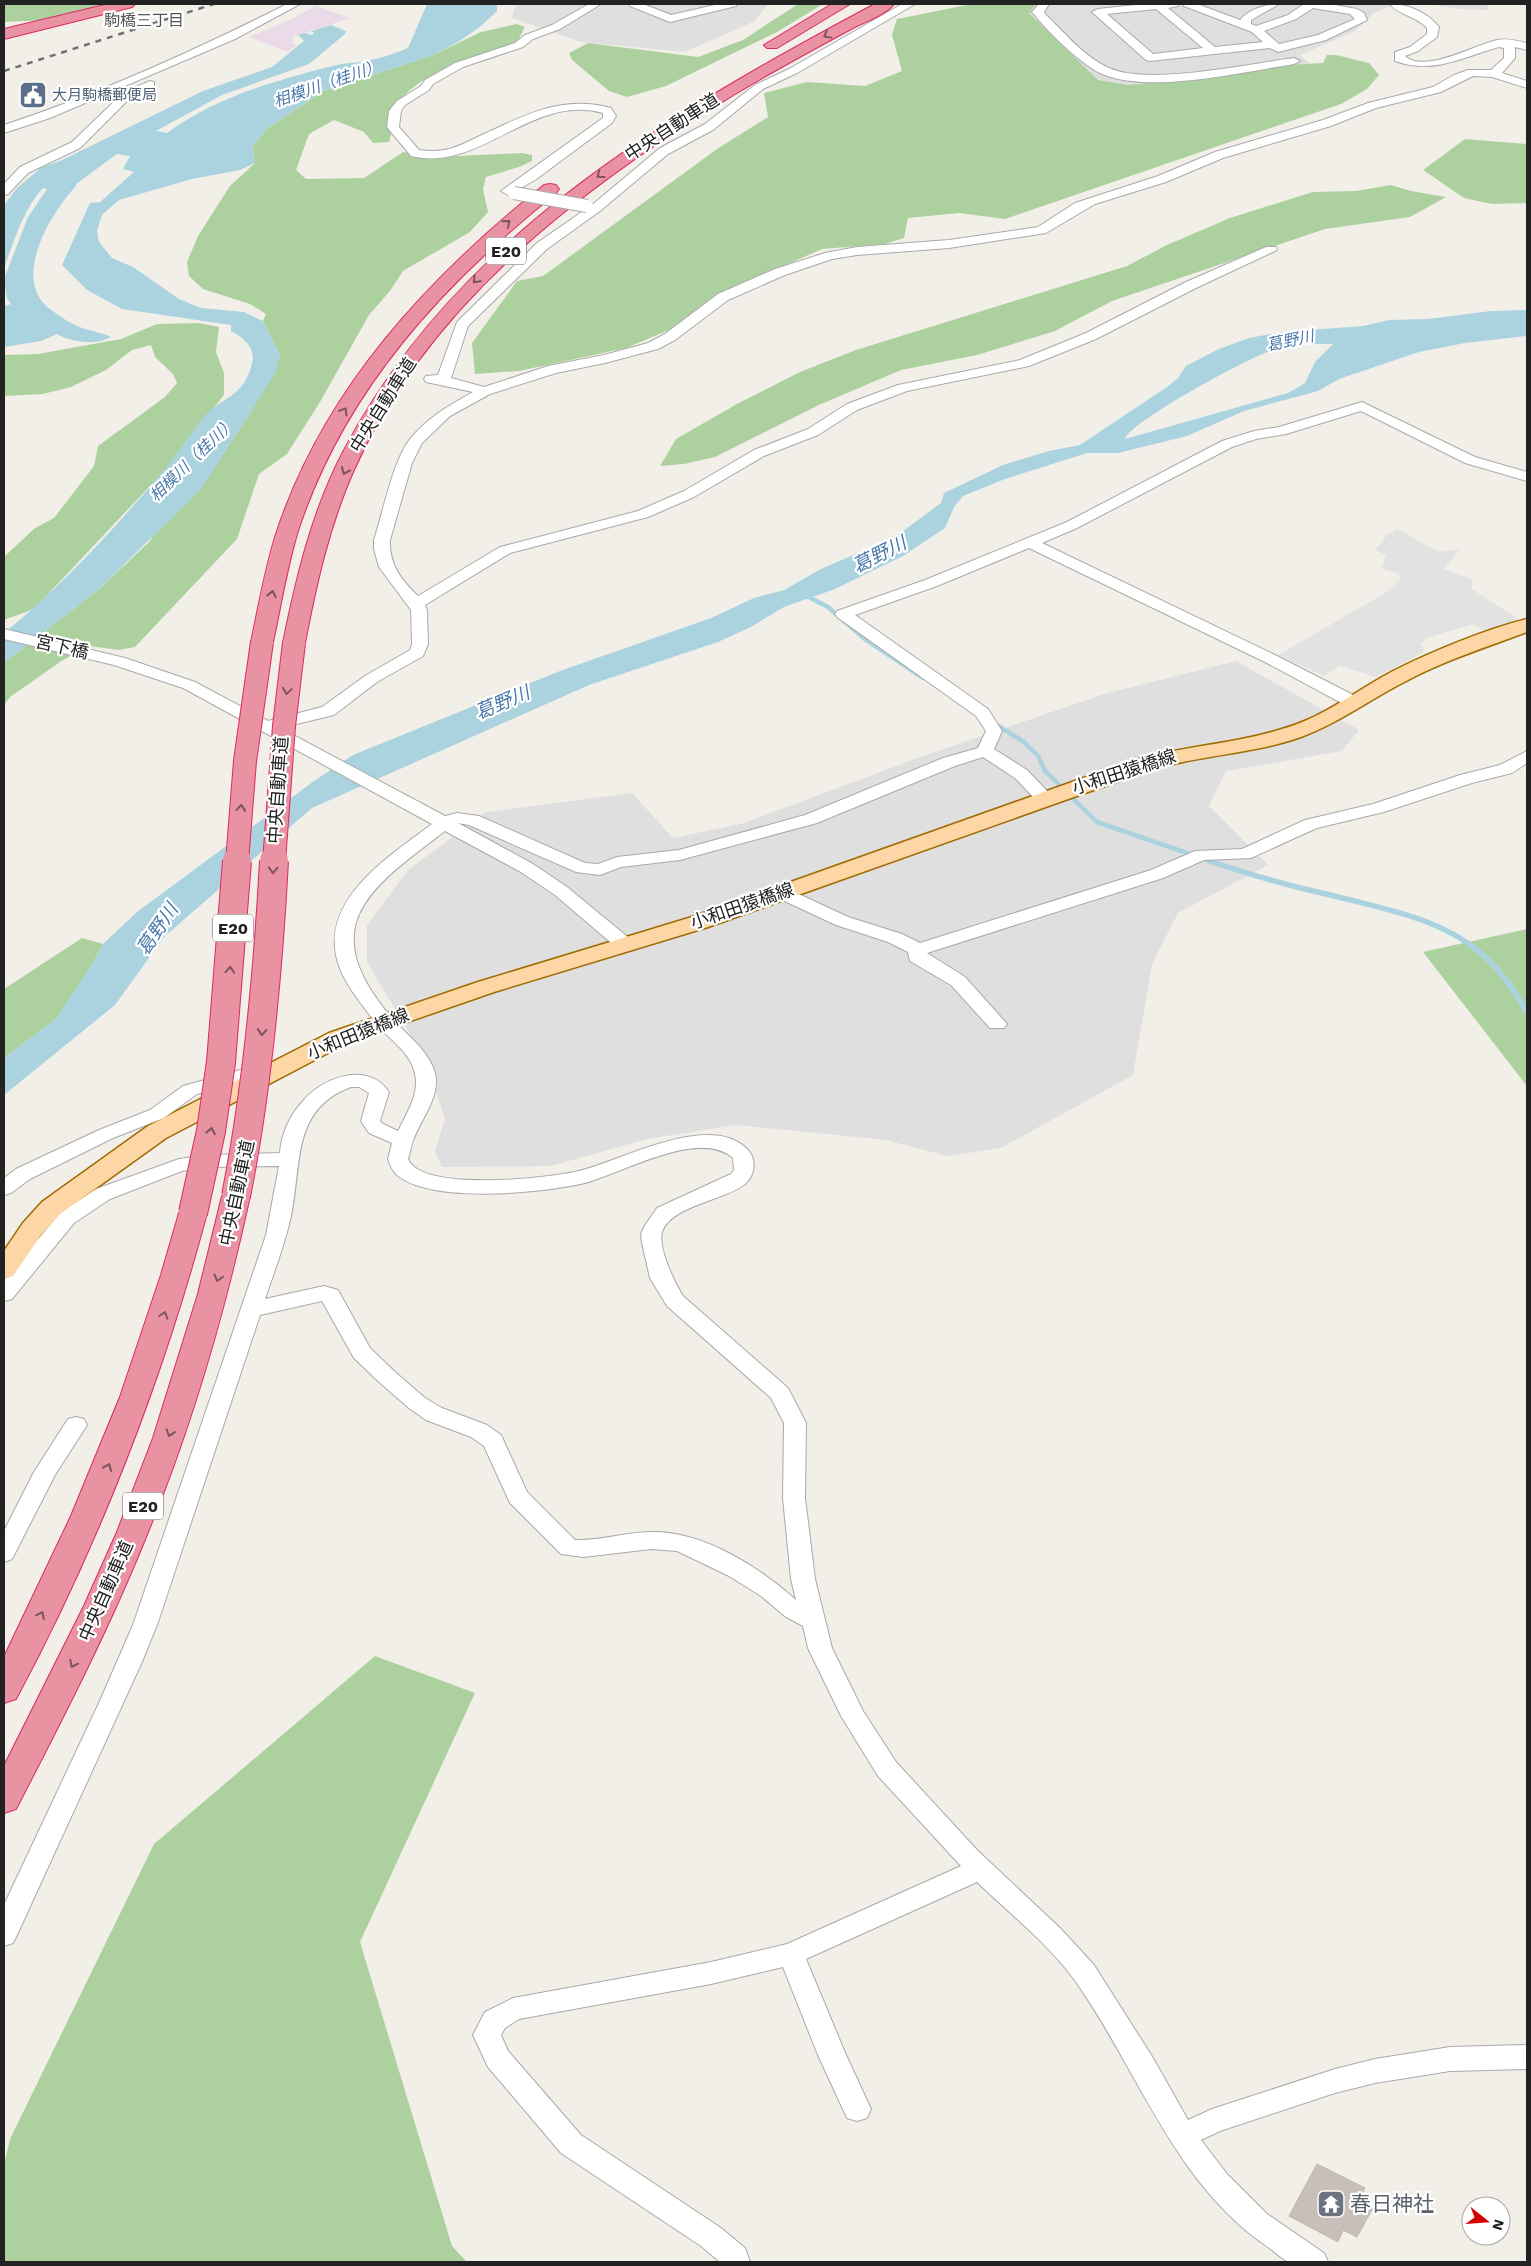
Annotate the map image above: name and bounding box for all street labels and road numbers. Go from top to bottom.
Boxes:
street label: 中央自動車道 [621,88,723,165]
road number: E20 [486,238,526,264]
street label: 中央自動車道 [345,353,420,456]
street label: 宮下橋 [33,630,91,663]
street label: 中央自動車道 [263,735,292,845]
street label: 小和田猿橋線 [1069,745,1178,798]
street label: 小和田猿橋線 [687,878,796,933]
road number: E20 [213,914,253,941]
street label: 小和田猿橋線 [304,1004,412,1064]
street label: 中央自動車道 [215,1138,258,1248]
road number: E20 [123,1492,163,1520]
street label: 中央自動車道 [74,1537,137,1644]

